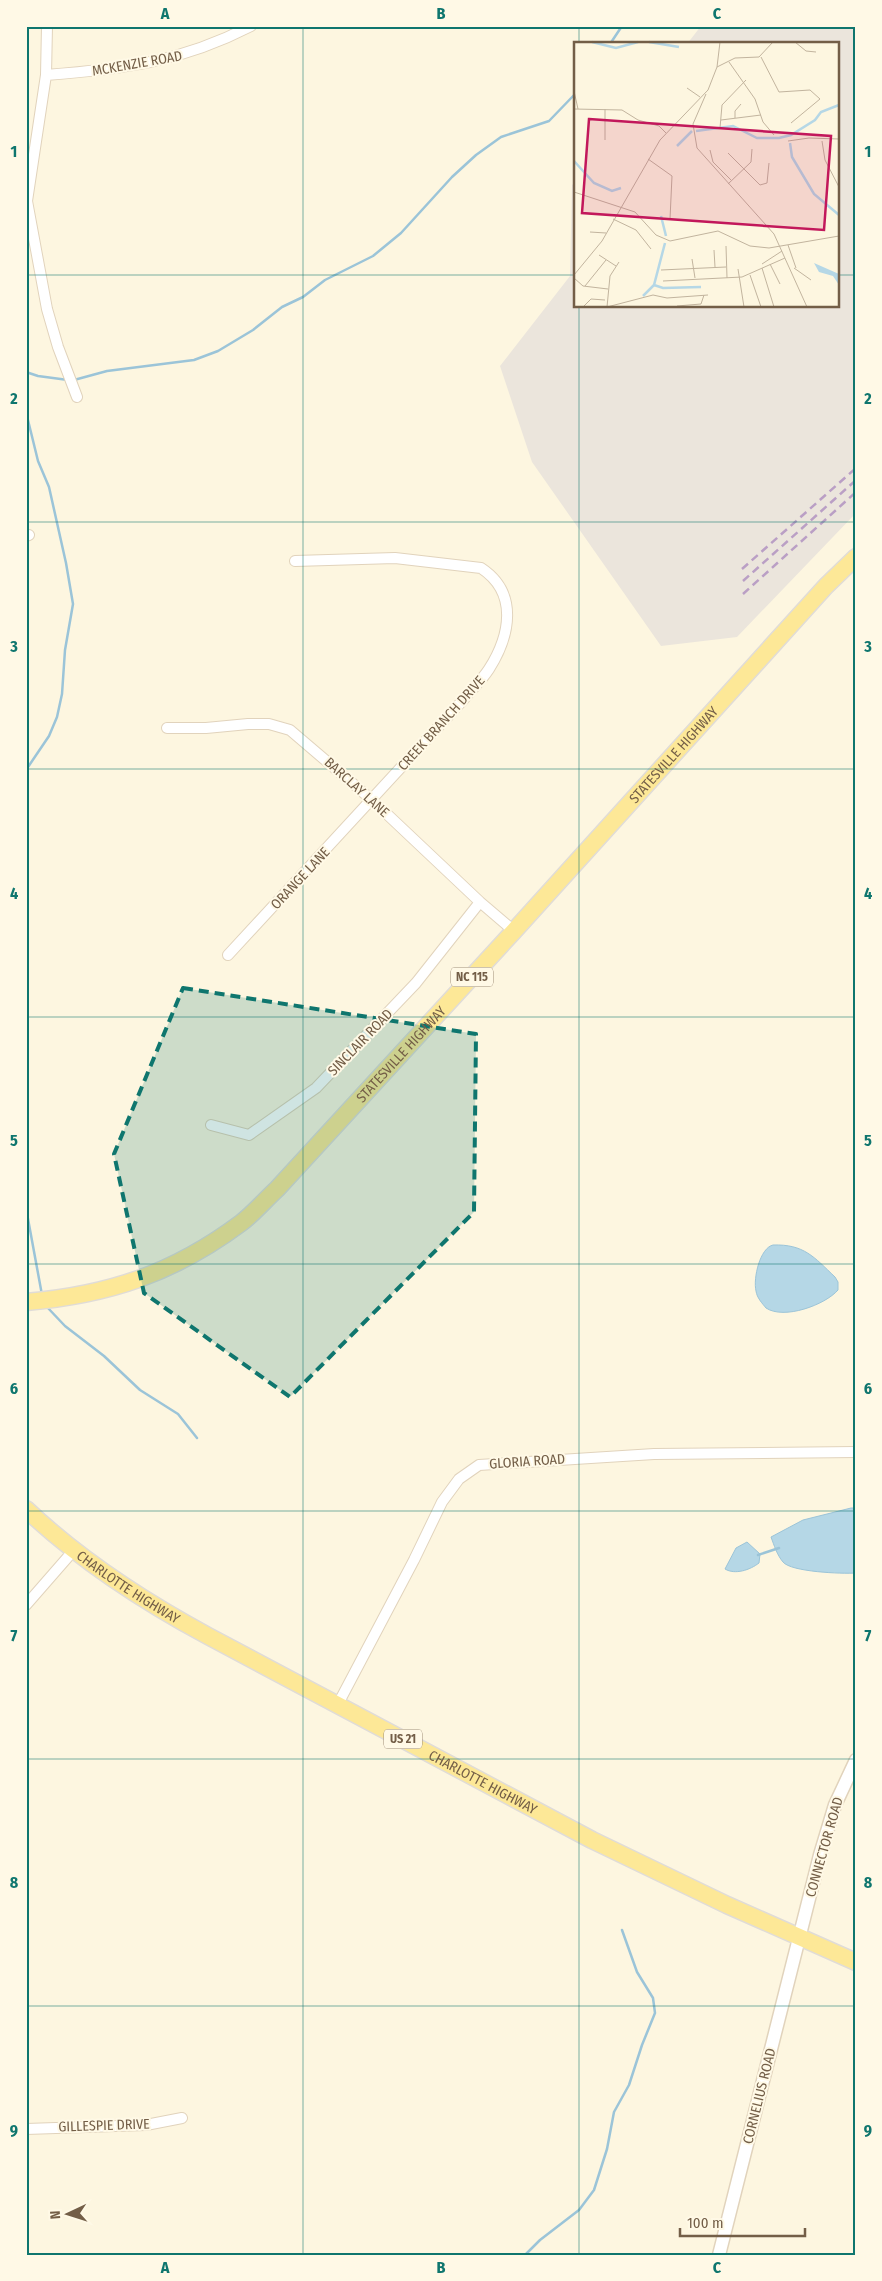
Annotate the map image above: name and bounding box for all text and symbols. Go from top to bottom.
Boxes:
text: A [160,4,170,23]
text: B [437,4,446,23]
text: C [713,4,722,23]
inset map [574,42,840,308]
street label: MCKENZIE ROAD [91,47,183,80]
text: 1 [11,142,17,161]
text: 1 [865,142,871,161]
text: 2 [9,389,18,408]
text: 2 [863,389,872,408]
text: 3 [9,637,18,656]
text: 3 [863,637,872,656]
street label: CREEK BRANCH DRIVE [394,672,489,774]
street label: STATESVILLE HIGHWAY [626,703,722,807]
street label: BARCLAY LANE [321,754,393,821]
street label: ORANGE LANE [267,843,334,913]
text: 4 [10,884,18,903]
text: 4 [864,884,872,903]
road number: NC 115 [451,968,493,986]
street label: STATESVILLE HIGHWAY [353,1003,450,1106]
street label: SINCLAIR ROAD [324,1005,396,1079]
text: 5 [10,1131,18,1150]
text: 5 [864,1131,872,1150]
text: 6 [10,1379,18,1398]
text: 6 [864,1379,872,1398]
street label: GLORIA ROAD [489,1450,566,1473]
street label: CHARLOTTE HIGHWAY [73,1547,183,1628]
text: 7 [11,1626,18,1645]
text: 7 [865,1626,872,1645]
road number: US 21 [384,1730,422,1748]
street label: CHARLOTTE HIGHWAY [426,1747,540,1818]
street label: CONNECTOR ROAD [802,1795,847,1899]
text: 8 [10,1873,19,1892]
text: 8 [864,1873,873,1892]
street label: CORNELIUS ROAD [739,2046,780,2146]
street label: GILLESPIE DRIVE [58,2115,150,2136]
text: 9 [10,2121,18,2140]
text: 9 [864,2121,872,2140]
north arrow [42,2188,92,2238]
scale bar [680,2206,804,2238]
text: N [47,2210,64,2220]
text: 100 m [687,2214,724,2232]
text: A [160,2258,170,2277]
text: B [437,2258,446,2277]
text: C [713,2258,722,2277]

